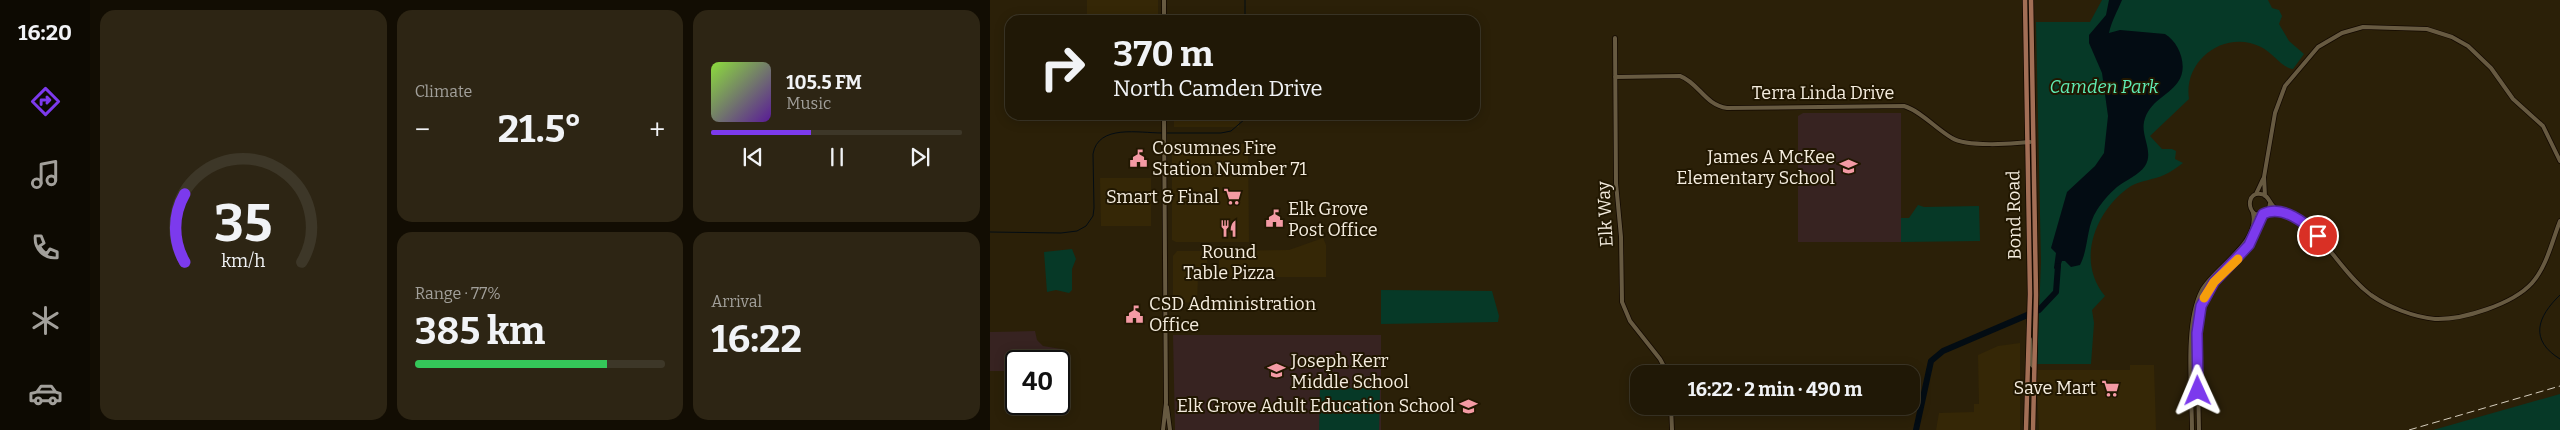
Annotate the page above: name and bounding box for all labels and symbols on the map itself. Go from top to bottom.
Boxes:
park label: Camden Park [2050,76,2159,98]
street label: Terra Linda Drive [1752,82,1894,104]
place label: Cosumnes Fire Station Number 71 [1152,137,1308,180]
place label: James A McKee Elementary School [1676,146,1835,189]
public building icon: Cosumnes Fire Station Number 71 [1128,148,1148,168]
school or university icon: James A McKee Elementary School [1839,157,1859,177]
street label: Bond Road [2002,170,2026,260]
street label: Elk Way [1592,180,1618,247]
place label: Smart & Final [1106,186,1219,208]
supermarket icon: Smart & Final [1223,187,1243,207]
place label: Elk Grove Post Office [1288,198,1378,241]
public building icon: Elk Grove Post Office [1264,209,1284,229]
pin [2297,215,2339,257]
restaurant icon: Round Table Pizza [1219,219,1239,239]
place label: Round Table Pizza [1183,241,1275,284]
place label: CSD Administration Office [1149,293,1317,336]
public building icon: CSD Administration Office [1125,304,1145,324]
speed limit sign: 40 [1005,350,1070,415]
place label: Joseph Kerr Middle School [1290,350,1409,393]
school or university icon: Joseph Kerr Middle School [1267,361,1287,381]
position arrow [2171,364,2223,416]
place label: Save Mart [2014,377,2096,399]
supermarket icon: Save Mart [2100,378,2120,398]
place label: Elk Grove Adult Education School [1177,395,1455,417]
school or university icon: Elk Grove Adult Education School [1459,396,1479,416]

